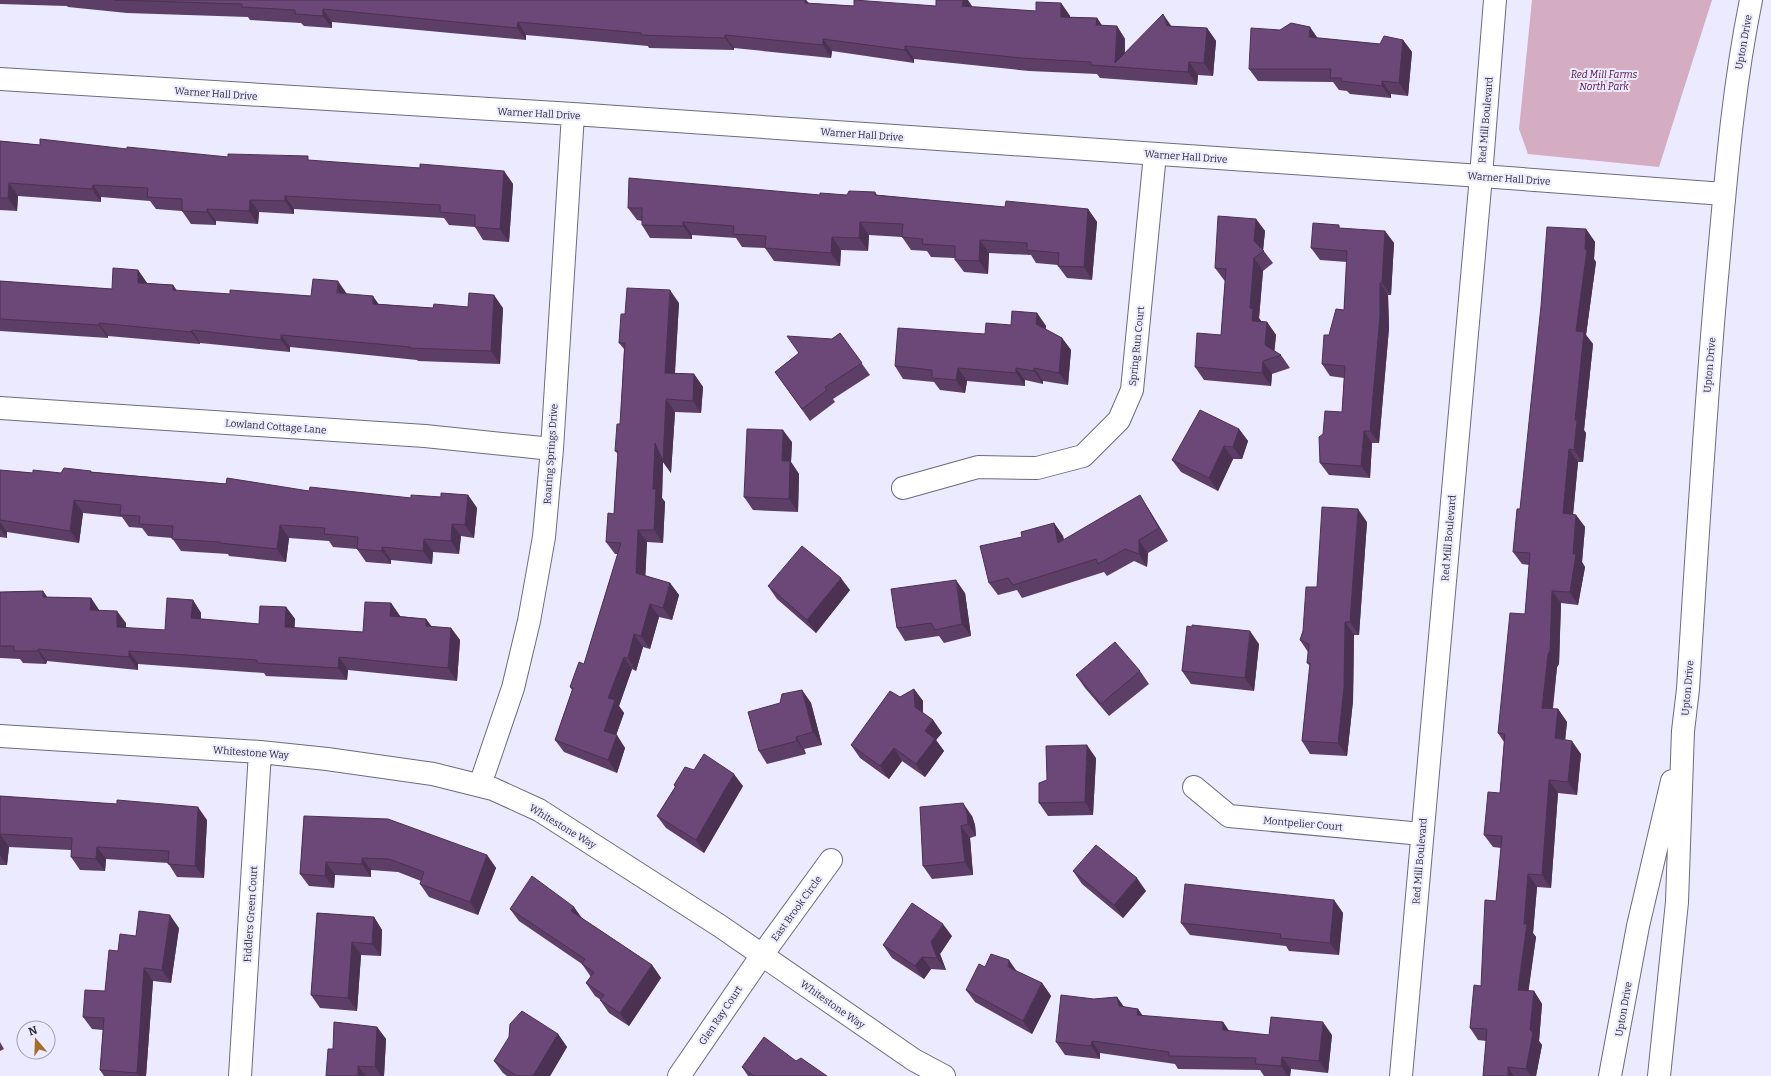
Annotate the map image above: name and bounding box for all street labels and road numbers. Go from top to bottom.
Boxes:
street label: Upton Drive [1733,14,1755,71]
street label: Red Mill Boulevard [1476,76,1496,164]
street label: Warner Hall Drive [174,85,258,103]
street label: Warner Hall Drive [497,106,581,122]
street label: Warner Hall Drive [820,126,904,144]
street label: Warner Hall Drive [1144,148,1228,166]
street label: Warner Hall Drive [1467,170,1551,188]
street label: Spring Run Court [1127,305,1147,386]
street label: Upton Drive [1702,337,1718,393]
street label: Roaring Springs Drive [541,403,561,505]
street label: Lowland Cottage Lane [225,417,327,437]
street label: Red Mill Boulevard [1439,494,1459,582]
street label: Upton Drive [1680,660,1696,716]
street label: Whitestone Way [213,744,290,762]
street label: Whitestone Way [527,802,599,852]
street label: Montpelier Court [1263,815,1344,833]
street label: Red Mill Boulevard [1410,817,1430,905]
street label: Fiddlers Green Court [242,865,260,963]
street label: East Brook Circle [769,873,825,944]
street label: Whitestone Way [798,978,868,1032]
street label: Upton Drive [1613,981,1635,1038]
street label: Glen Ray Court [697,983,745,1048]

